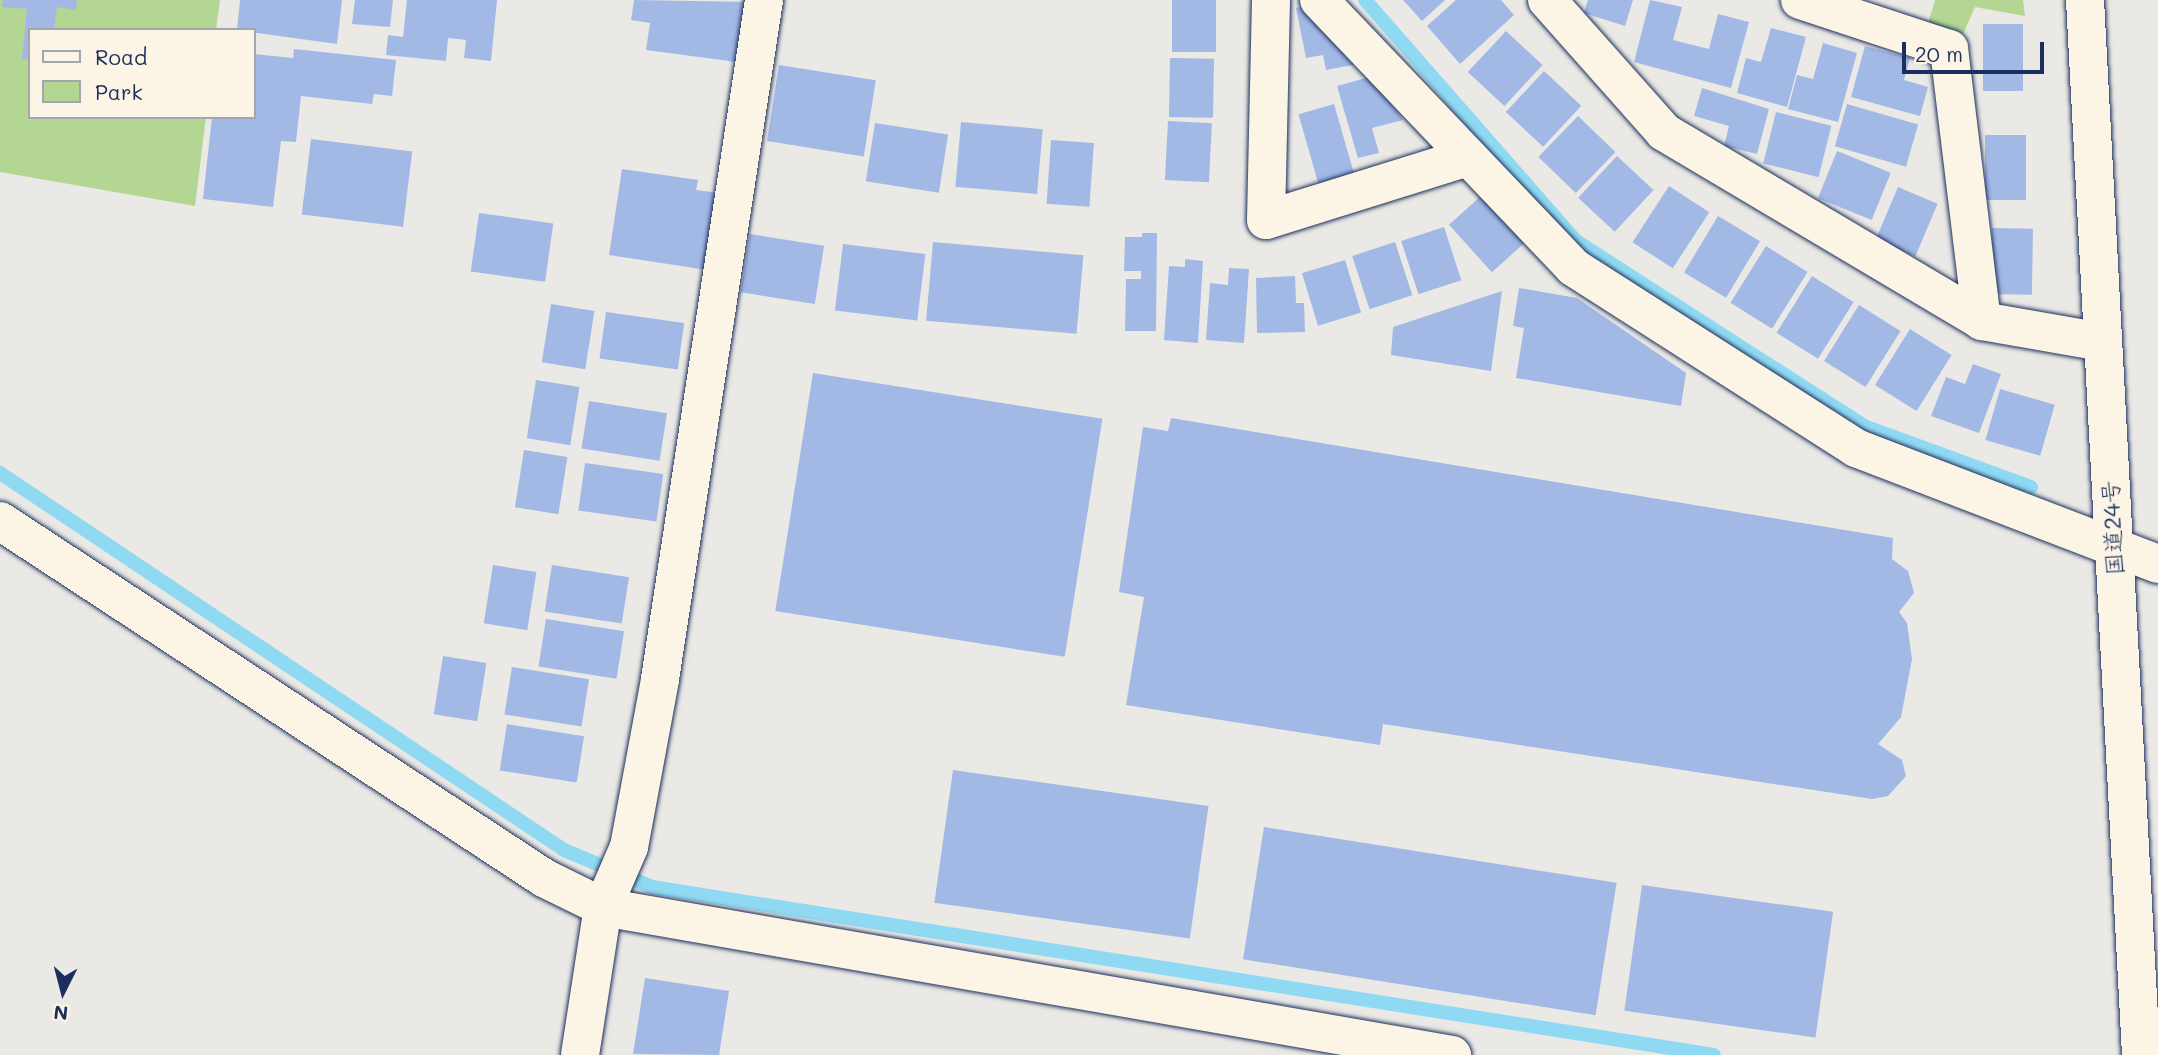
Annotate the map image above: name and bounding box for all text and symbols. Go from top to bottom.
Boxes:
legend [28,28,256,119]
scale bar [1906,28,2048,72]
text: 20 m [1915,40,1963,67]
text: Road [95,43,147,70]
text: Park [95,78,143,105]
street label: 国道24号 [2096,480,2128,576]
north arrow [28,957,98,1027]
text: N [52,1000,69,1027]

